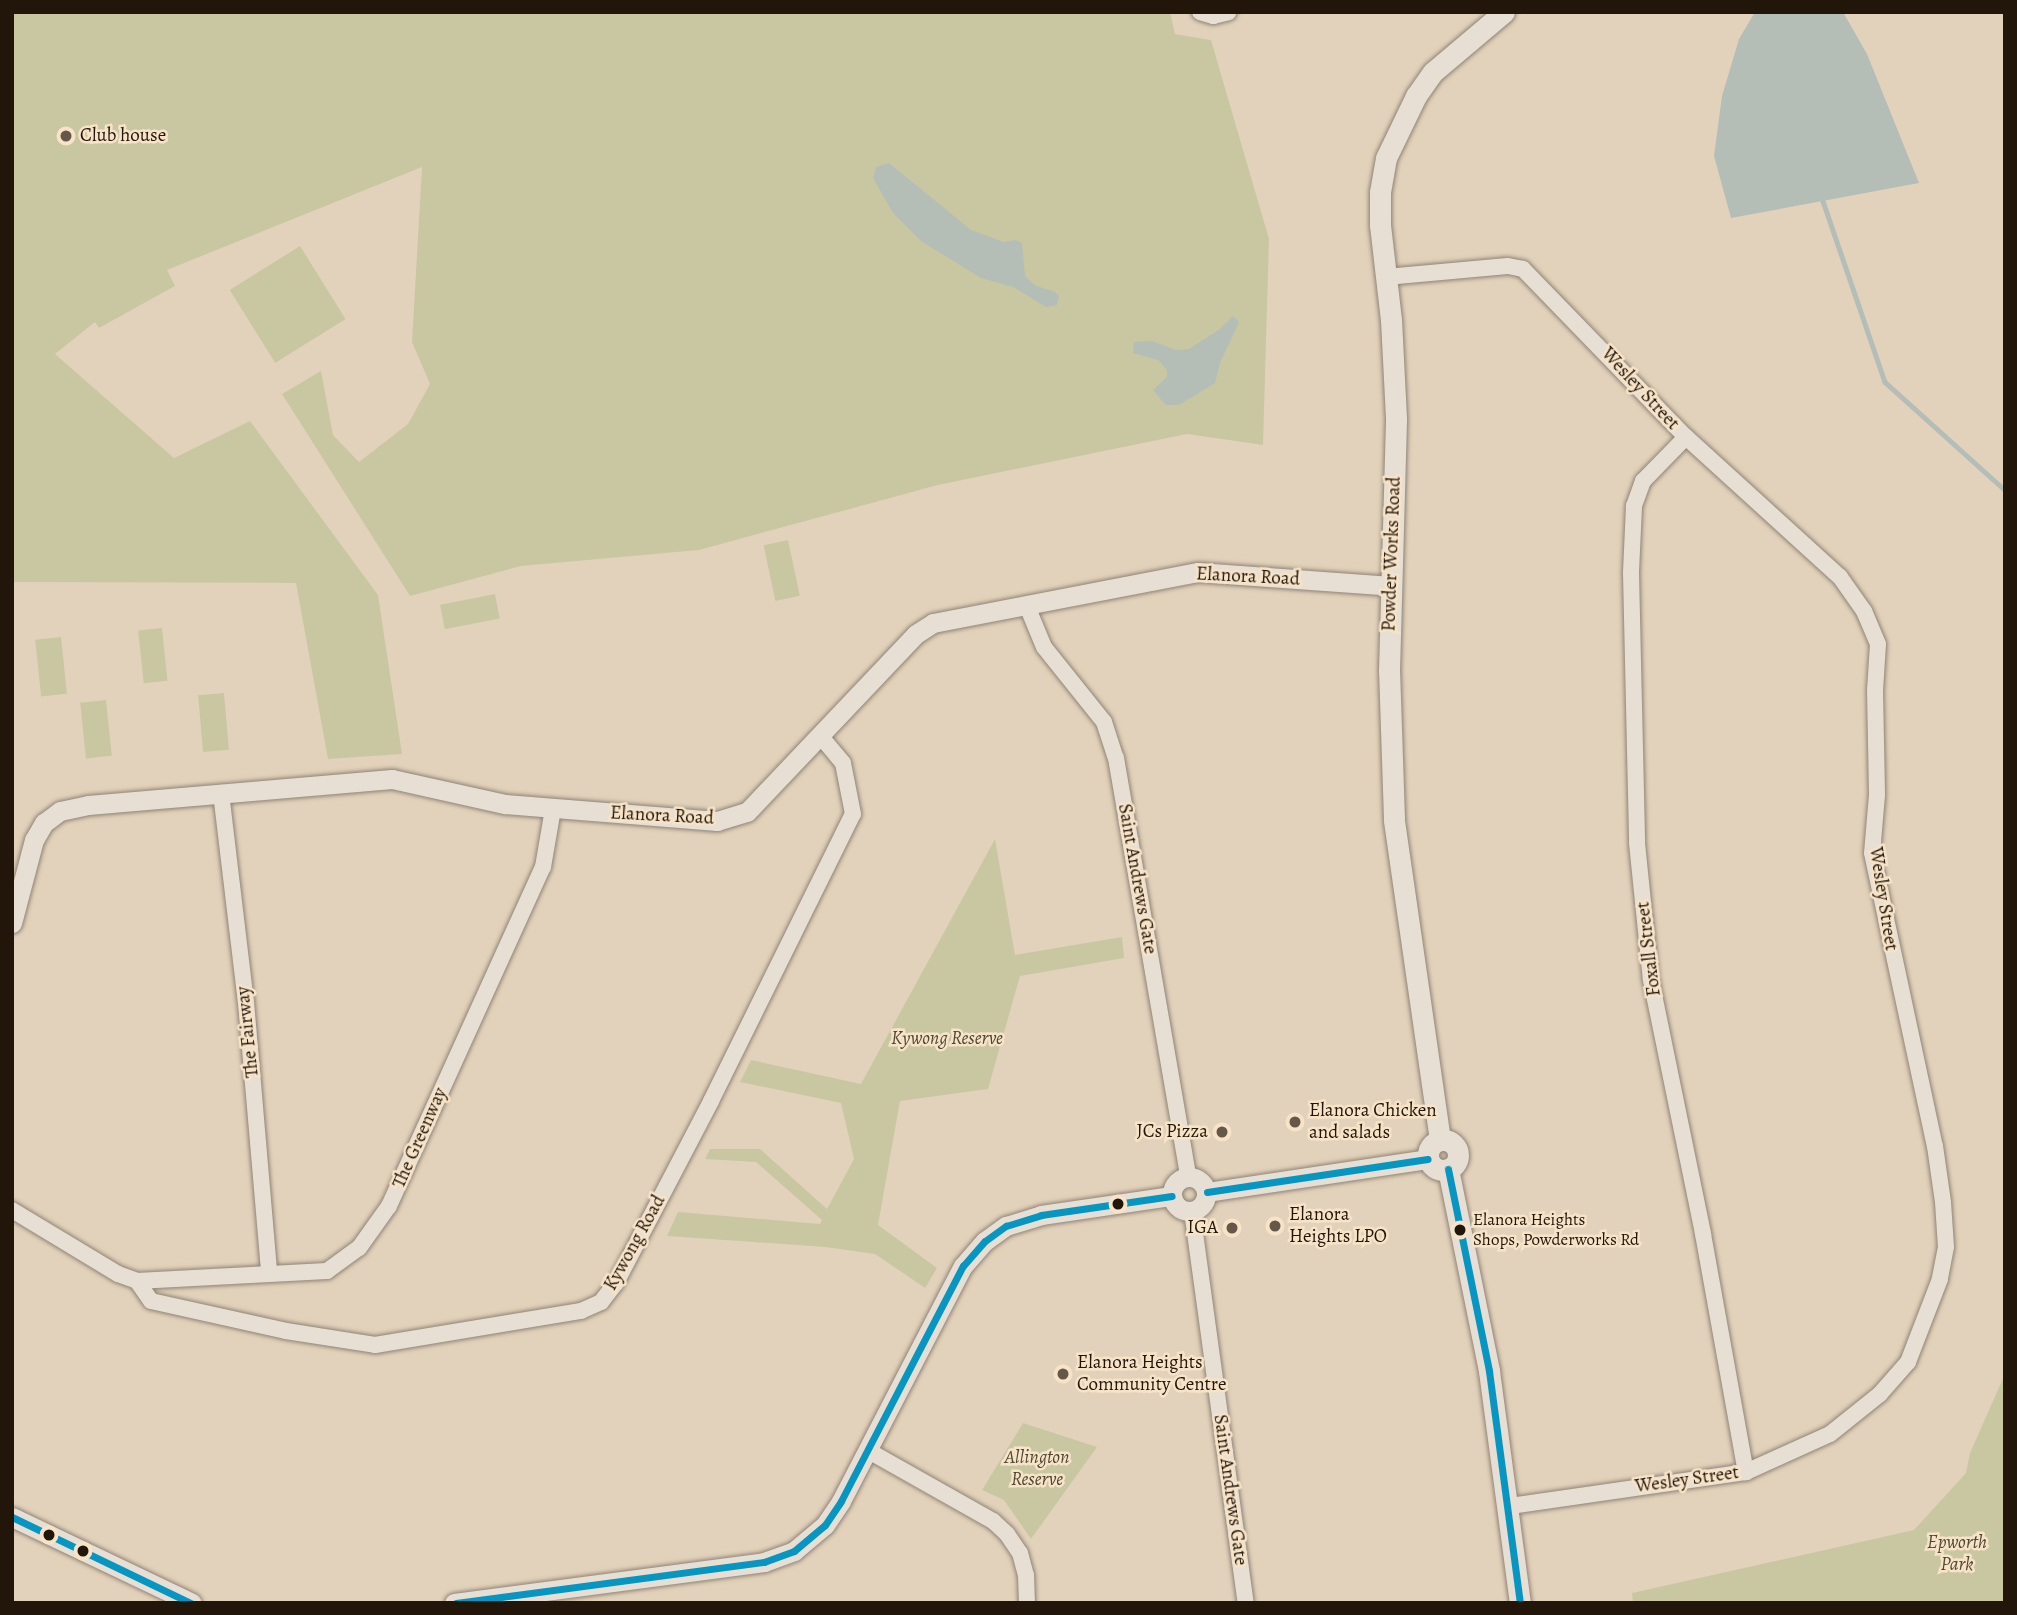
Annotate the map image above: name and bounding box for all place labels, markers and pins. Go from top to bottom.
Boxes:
place label: Club house [80,125,166,147]
marker: Club house [58,128,74,144]
place label: Elanora Chicken and salads [1309,1100,1437,1144]
marker: Elanora Chicken and salads [1287,1114,1303,1130]
place label: JCs Pizza [1137,1121,1208,1143]
marker: JCs Pizza [1214,1124,1230,1140]
unlabelled marker [1111,1197,1125,1211]
place label: Elanora Heights LPO [1289,1204,1387,1248]
place label: Elanora Heights Shops, Powderworks Rd [1473,1210,1640,1250]
place label: IGA [1187,1217,1218,1239]
marker: Elanora Heights LPO [1267,1218,1283,1234]
marker: IGA [1224,1220,1240,1236]
marker: Elanora Heights Shops, Powderworks Rd [1453,1223,1467,1237]
place label: Elanora Heights Community Centre [1077,1352,1226,1396]
marker: Elanora Heights Community Centre [1055,1366,1071,1382]
unlabelled marker [42,1528,56,1542]
unlabelled marker [76,1544,90,1558]

